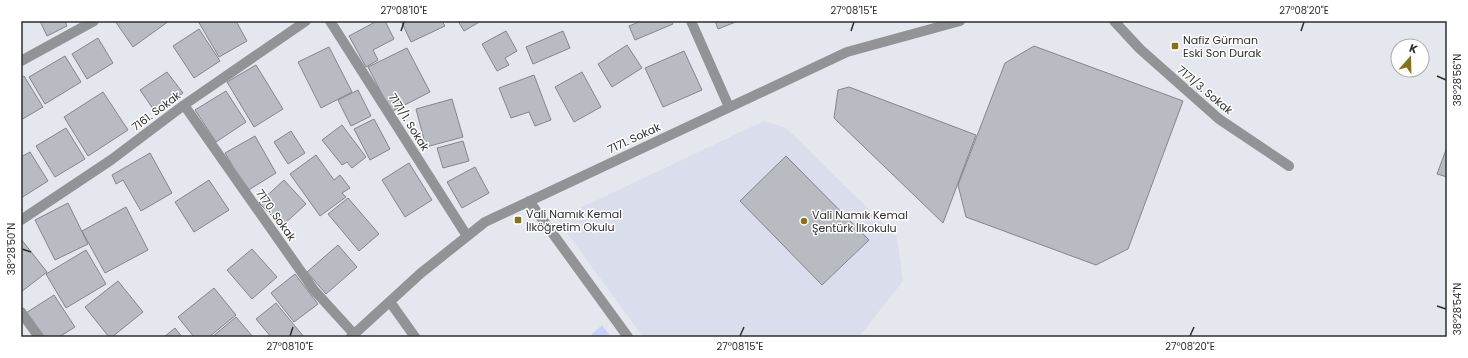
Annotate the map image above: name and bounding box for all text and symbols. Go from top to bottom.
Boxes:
text: 27°08'10"E [380,3,428,18]
text: 27°08'15"E [830,3,878,18]
text: 27°08'20"E [1279,3,1329,18]
place label: Nafiz Gürman Eski Son Durak [1183,32,1262,61]
north arrow [1390,38,1430,78]
text: K [1407,40,1420,58]
marker: Nafiz Gürman Eski Son Durak [1170,41,1180,51]
text: 38°28'56"N [1450,54,1465,106]
street label: 7171/3. Sokak [1174,62,1237,118]
street label: 7161. Sokak [128,87,184,135]
street label: 7171/1. Sokak [385,90,433,154]
street label: 7171. Sokak [605,119,663,157]
street label: 7170. Sokak [252,186,300,244]
place label: Vali Namık Kemal İlköğretim Okulu [526,206,622,235]
place label: Vali Namık Kemal Şentürk İlkokulu [812,207,908,236]
marker: Vali Namık Kemal İlköğretim Okulu [513,215,523,225]
marker: Vali Namık Kemal Şentürk İlkokulu [799,216,809,226]
text: 38°28'50"N [4,223,19,275]
text: 38°28'54"N [1450,283,1465,335]
text: 27°08'10"E [266,339,314,354]
text: 27°08'15"E [716,339,764,354]
text: 27°08'20"E [1165,339,1215,354]

